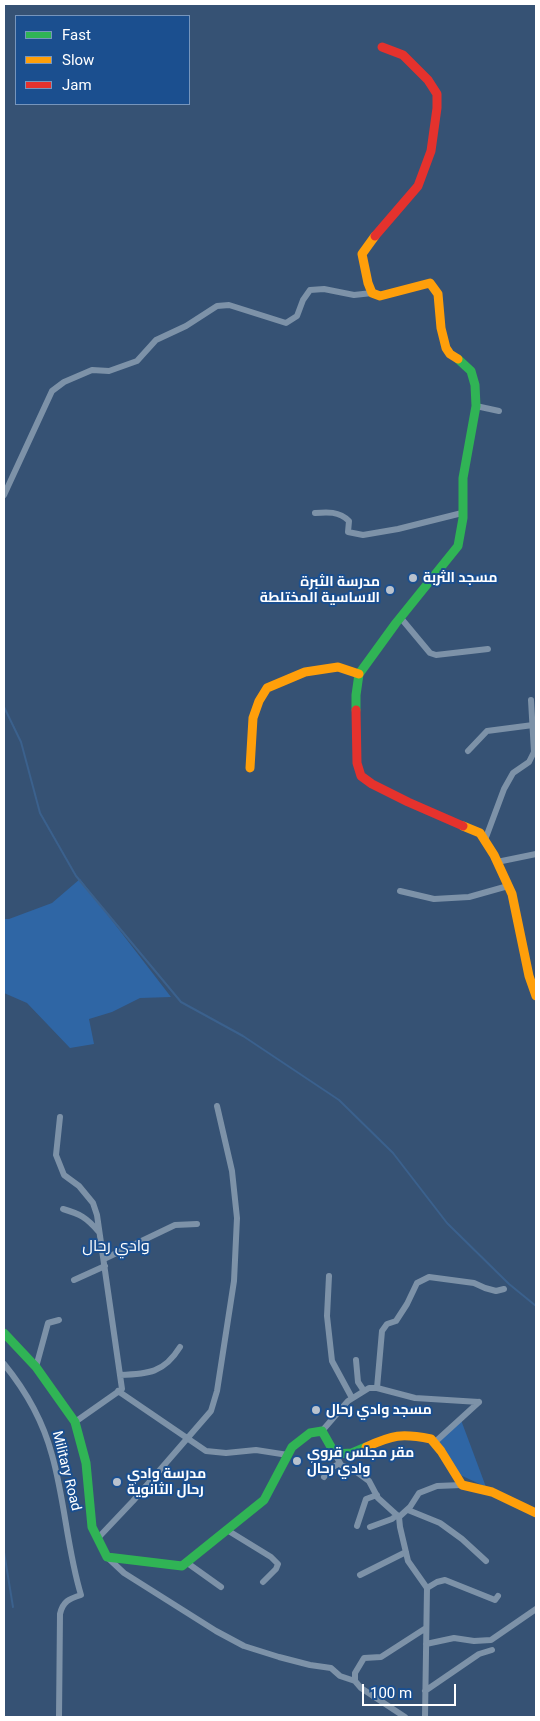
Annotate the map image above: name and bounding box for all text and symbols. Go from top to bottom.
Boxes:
legend [15,15,190,105]
text: Fast [62,26,91,44]
text: Slow [62,51,94,69]
text: Jam [62,76,92,94]
place label: مسجد الثربة [423,570,497,586]
marker: مسجد الثربة [407,572,419,584]
place label: مدرسة الثبرة الاساسية المختلطة [260,574,380,606]
marker: مدرسة الثبرة الاساسية المختلطة [384,584,396,596]
district label: وادي رحال [82,1237,150,1257]
place label: مسجد وادي رحال [326,1402,432,1418]
marker: مسجد وادي رحال [310,1404,322,1416]
street label: Military Road [48,1429,84,1513]
place label: مقر مجلس قروي وادي رحال [307,1445,414,1478]
marker: مقر مجلس قروي وادي رحال [291,1455,303,1467]
place label: مدرسة وادي رحال الثانوية [127,1466,206,1498]
marker: مدرسة وادي رحال الثانوية [111,1476,123,1488]
scale bar [365,1674,459,1706]
text: 100 m [370,1684,412,1702]

